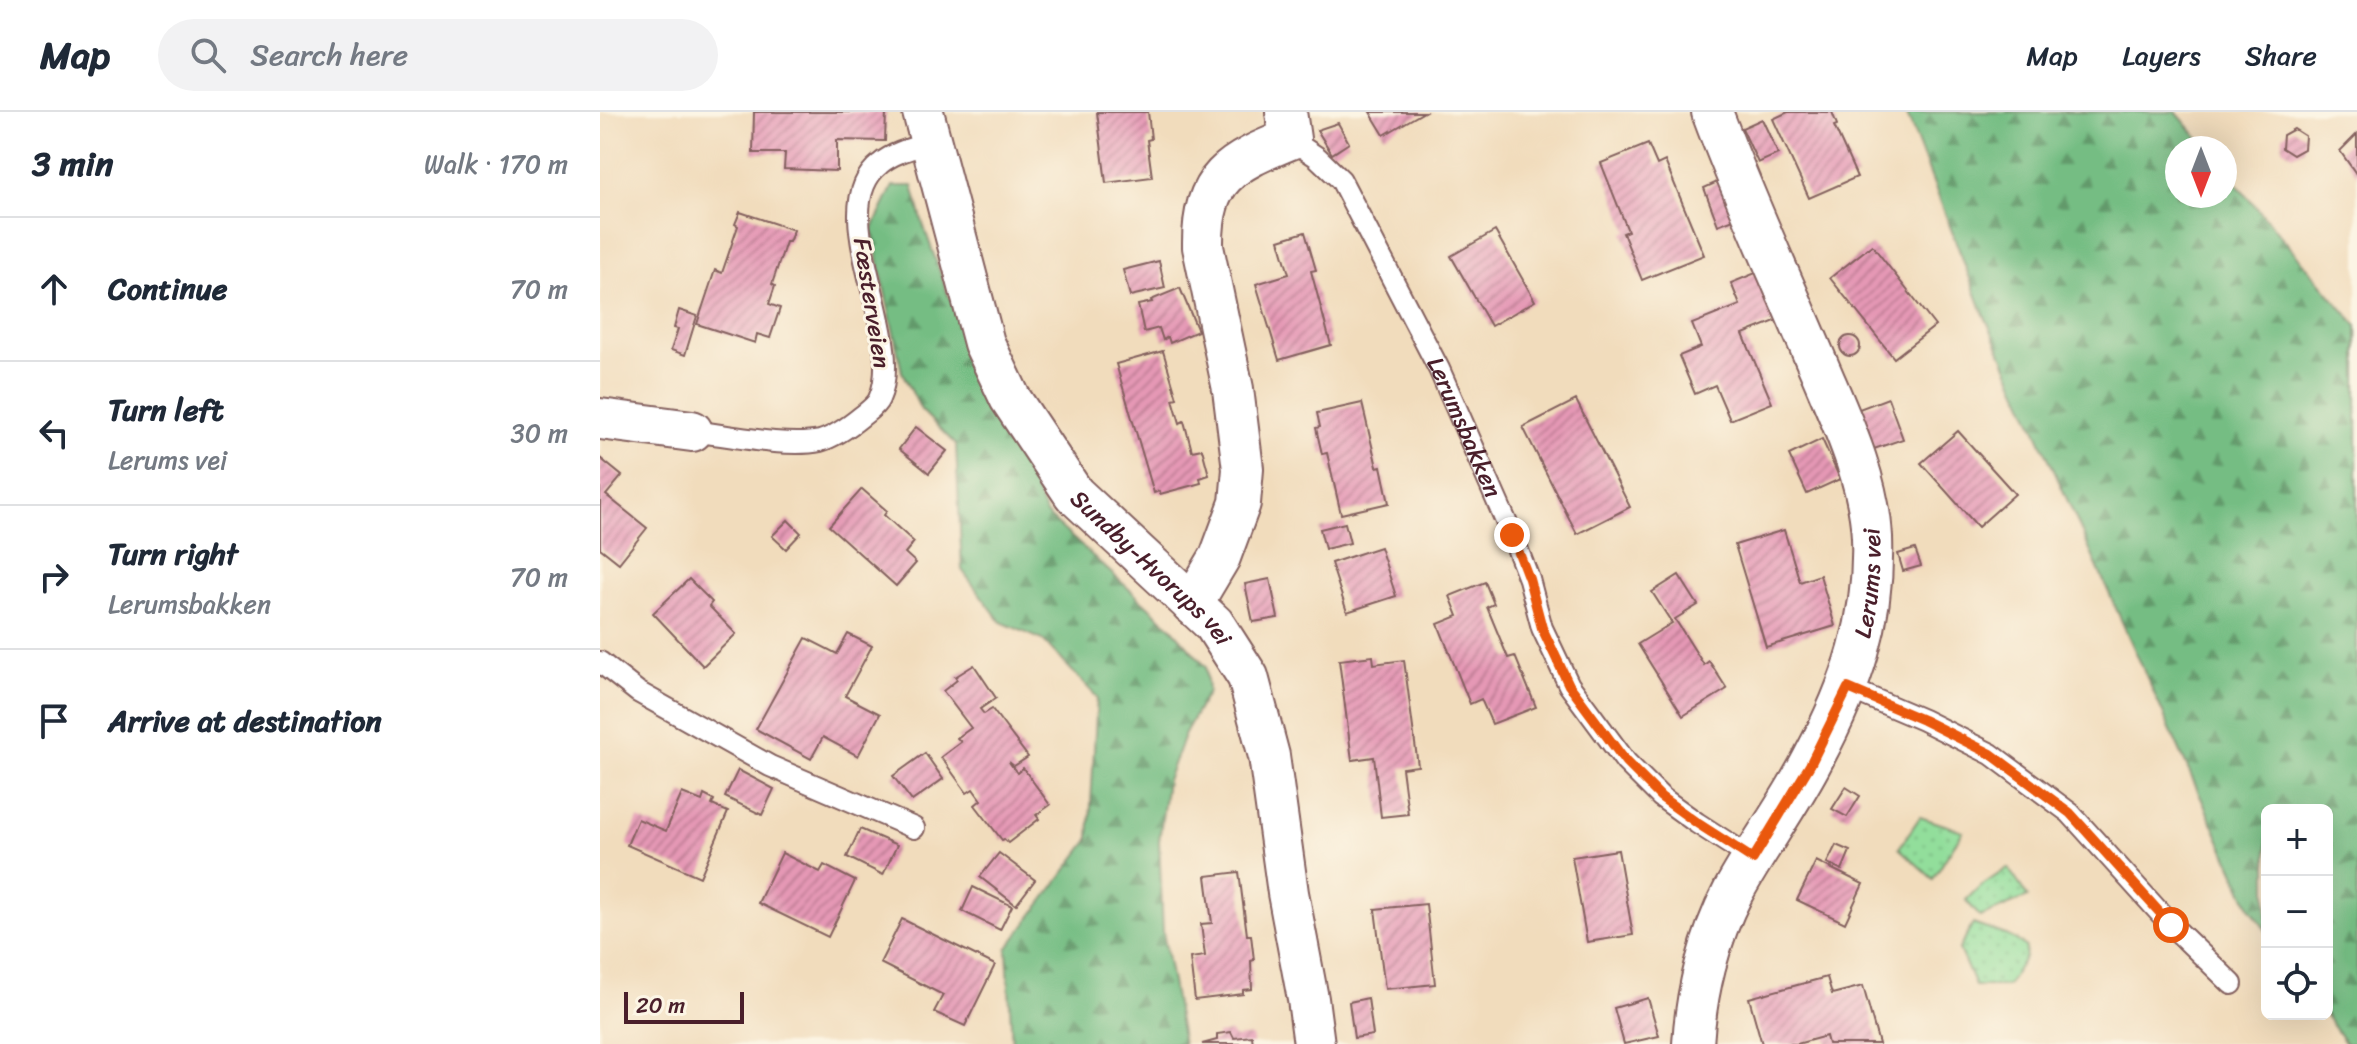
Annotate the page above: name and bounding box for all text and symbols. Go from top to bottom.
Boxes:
search box [158,19,718,91]
text: Map [40,22,110,89]
text: Search here [250,28,408,82]
text: Map [2026,31,2078,80]
text: Layers [2122,31,2201,80]
text: Share [2245,31,2317,80]
icon: search [186,33,230,77]
text: 3 min [32,134,113,194]
north arrow [2165,136,2237,208]
text: Walk · 170 m [424,141,568,187]
street label: Fæsterveien [841,235,903,371]
text: Continue [108,262,227,316]
text: 70 m [510,266,568,312]
icon: ahead [32,267,76,311]
street label: Lerumsbakken [1415,349,1514,504]
text: Turn left [108,383,224,437]
text: 30 m [511,410,568,456]
icon: left [32,411,76,455]
text: Lerums vei [108,437,227,483]
street label: Sundby-Hvorups vei [1060,479,1244,655]
route end [1494,517,1530,553]
street label: Lerums vei [1842,525,1893,642]
text: Turn right [108,527,238,581]
text: 70 m [510,554,568,600]
icon: right [32,555,76,599]
text: Lerumsbakken [108,581,271,627]
text: Arrive at destination [108,694,382,748]
icon: arrive [32,699,76,743]
map controls [2261,804,2333,1020]
button: + [2261,804,2333,876]
button: − [2261,876,2333,948]
route start [2153,907,2189,943]
button: locate [2261,948,2333,1020]
text: 20 m [636,986,685,1025]
scale bar [624,988,744,1024]

